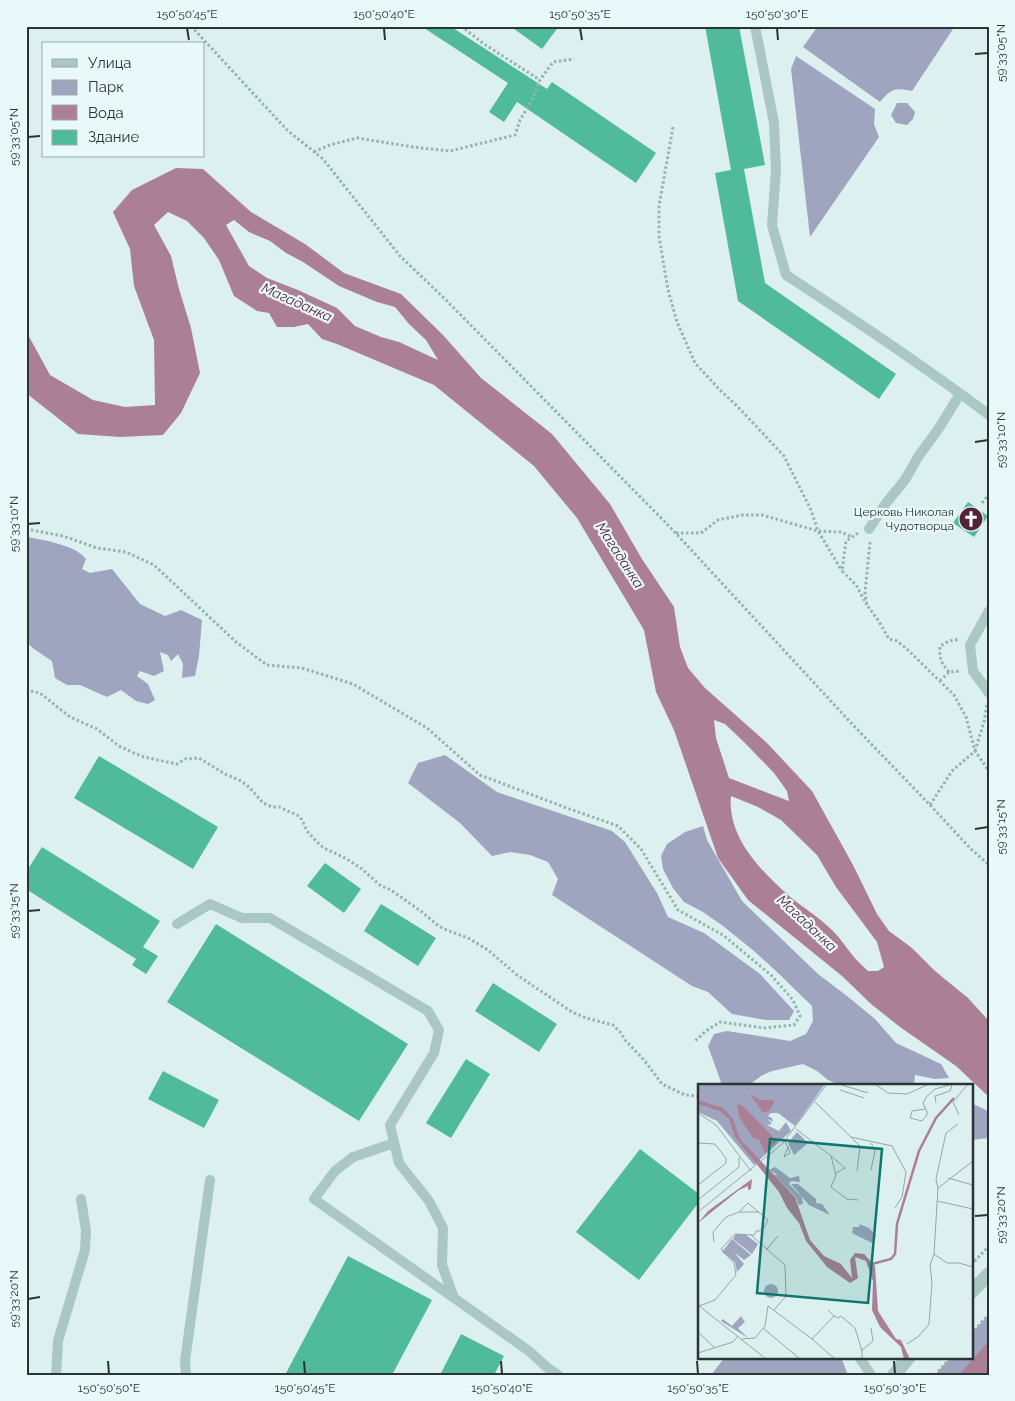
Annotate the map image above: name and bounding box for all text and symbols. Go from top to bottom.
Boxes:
text: 150°50'45"E [157,7,217,21]
text: 150°50'40"E [353,7,415,21]
text: 150°50'35"E [549,7,611,21]
text: 150°50'30"E [746,7,808,21]
text: 59°33'05"N [994,24,1008,82]
legend [42,42,205,158]
text: Улица [88,54,132,72]
text: Парк [88,78,124,96]
text: Вода [88,104,124,122]
text: 59°33'05"N [7,108,21,166]
text: Здание [88,128,140,146]
water label: Магаданка [259,279,335,325]
text: 59°33'10"N [994,412,1008,468]
text: 59°33'10"N [7,496,21,552]
place label: Церковь Николая Чудотворца [854,505,954,533]
church icon: Церковь Николая Чудотворца [958,506,984,532]
water label: Магаданка [593,519,647,591]
text: 59°33'15"N [994,799,1008,855]
text: 59°33'15"N [7,883,21,939]
water label: Магаданка [774,891,840,955]
inset map [698,1084,972,1358]
text: 59°33'20"N [994,1186,1008,1244]
text: 59°33'20"N [7,1270,21,1328]
text: 150°50'50"E [78,1381,140,1395]
text: 150°50'45"E [275,1381,335,1395]
text: 150°50'40"E [471,1381,533,1395]
text: 150°50'35"E [667,1381,729,1395]
text: 150°50'30"E [864,1381,926,1395]

